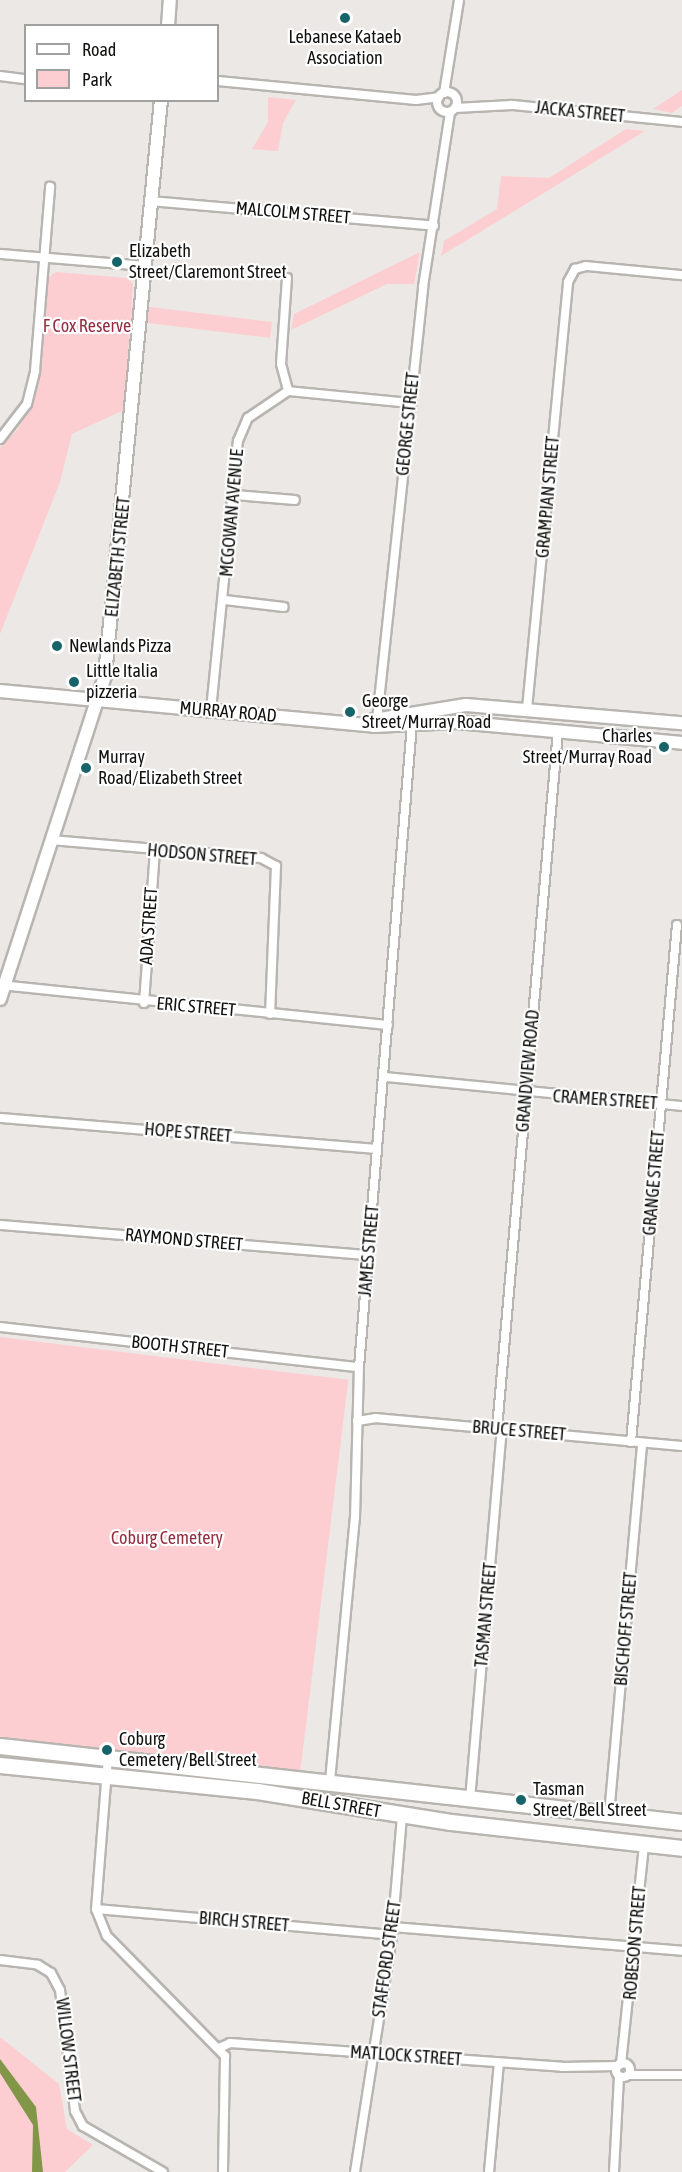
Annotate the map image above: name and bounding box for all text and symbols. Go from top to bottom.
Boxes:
marker: Lebanese Kataeb Association [338,11,352,25]
legend [24,24,219,102]
place label: Lebanese Kataeb Association [288,27,402,70]
text: Road [82,39,116,60]
text: Park [82,69,112,90]
street label: JACKA STREET [534,97,626,127]
street label: MALCOLM STREET [235,197,351,229]
place label: Elizabeth Street/Claremont Street [129,241,287,284]
marker: Elizabeth Street/Claremont Street [110,255,124,269]
park label: F Cox Reserve [43,315,131,337]
street label: GEORGE STREET [392,371,424,477]
street label: GRAMPIAN STREET [532,435,564,559]
street label: MCGOWAN AVENUE [216,448,248,578]
street label: ELIZABETH STREET [101,496,135,618]
place label: Newlands Pizza [69,635,172,657]
marker: Newlands Pizza [50,639,64,653]
place label: Little Italia pizzeria [86,661,158,704]
marker: Little Italia pizzeria [67,675,81,689]
place label: George Street/Murray Road [362,691,491,734]
street label: MURRAY ROAD [179,697,277,727]
marker: George Street/Murray Road [343,705,357,719]
place label: Charles Street/Murray Road [523,726,652,768]
marker: Charles Street/Murray Road [657,740,671,754]
place label: Murray Road/Elizabeth Street [98,747,242,789]
marker: Murray Road/Elizabeth Street [79,761,93,775]
street label: HODSON STREET [146,839,258,871]
street label: ADA STREET [136,886,162,966]
street label: ERIC STREET [155,993,237,1021]
street label: GRANDVIEW ROAD [512,1009,544,1133]
street label: CRAMER STREET [552,1086,658,1114]
street label: HOPE STREET [143,1118,233,1148]
street label: GRANGE STREET [639,1130,669,1236]
street label: JAMES STREET [354,1204,384,1298]
street label: RAYMOND STREET [124,1224,244,1256]
street label: BOOTH STREET [130,1331,230,1363]
street label: BRUCE STREET [471,1416,567,1446]
park label: Coburg Cemetery [111,1527,223,1549]
street label: TASMAN STREET [471,1562,501,1668]
street label: BISCHOFF STREET [610,1571,642,1687]
place label: Coburg Cemetery/Bell Street [119,1729,257,1772]
marker: Coburg Cemetery/Bell Street [100,1743,114,1757]
place label: Tasman Street/Bell Street [533,1779,647,1822]
street label: BELL STREET [300,1787,382,1823]
marker: Tasman Street/Bell Street [514,1793,528,1807]
street label: ROBESON STREET [619,1885,651,2001]
street label: STAFFORD STREET [368,1899,406,2019]
street label: BIRCH STREET [198,1907,290,1937]
street label: WILLOW STREET [51,1997,85,2103]
street label: MATLOCK STREET [349,2041,463,2071]

